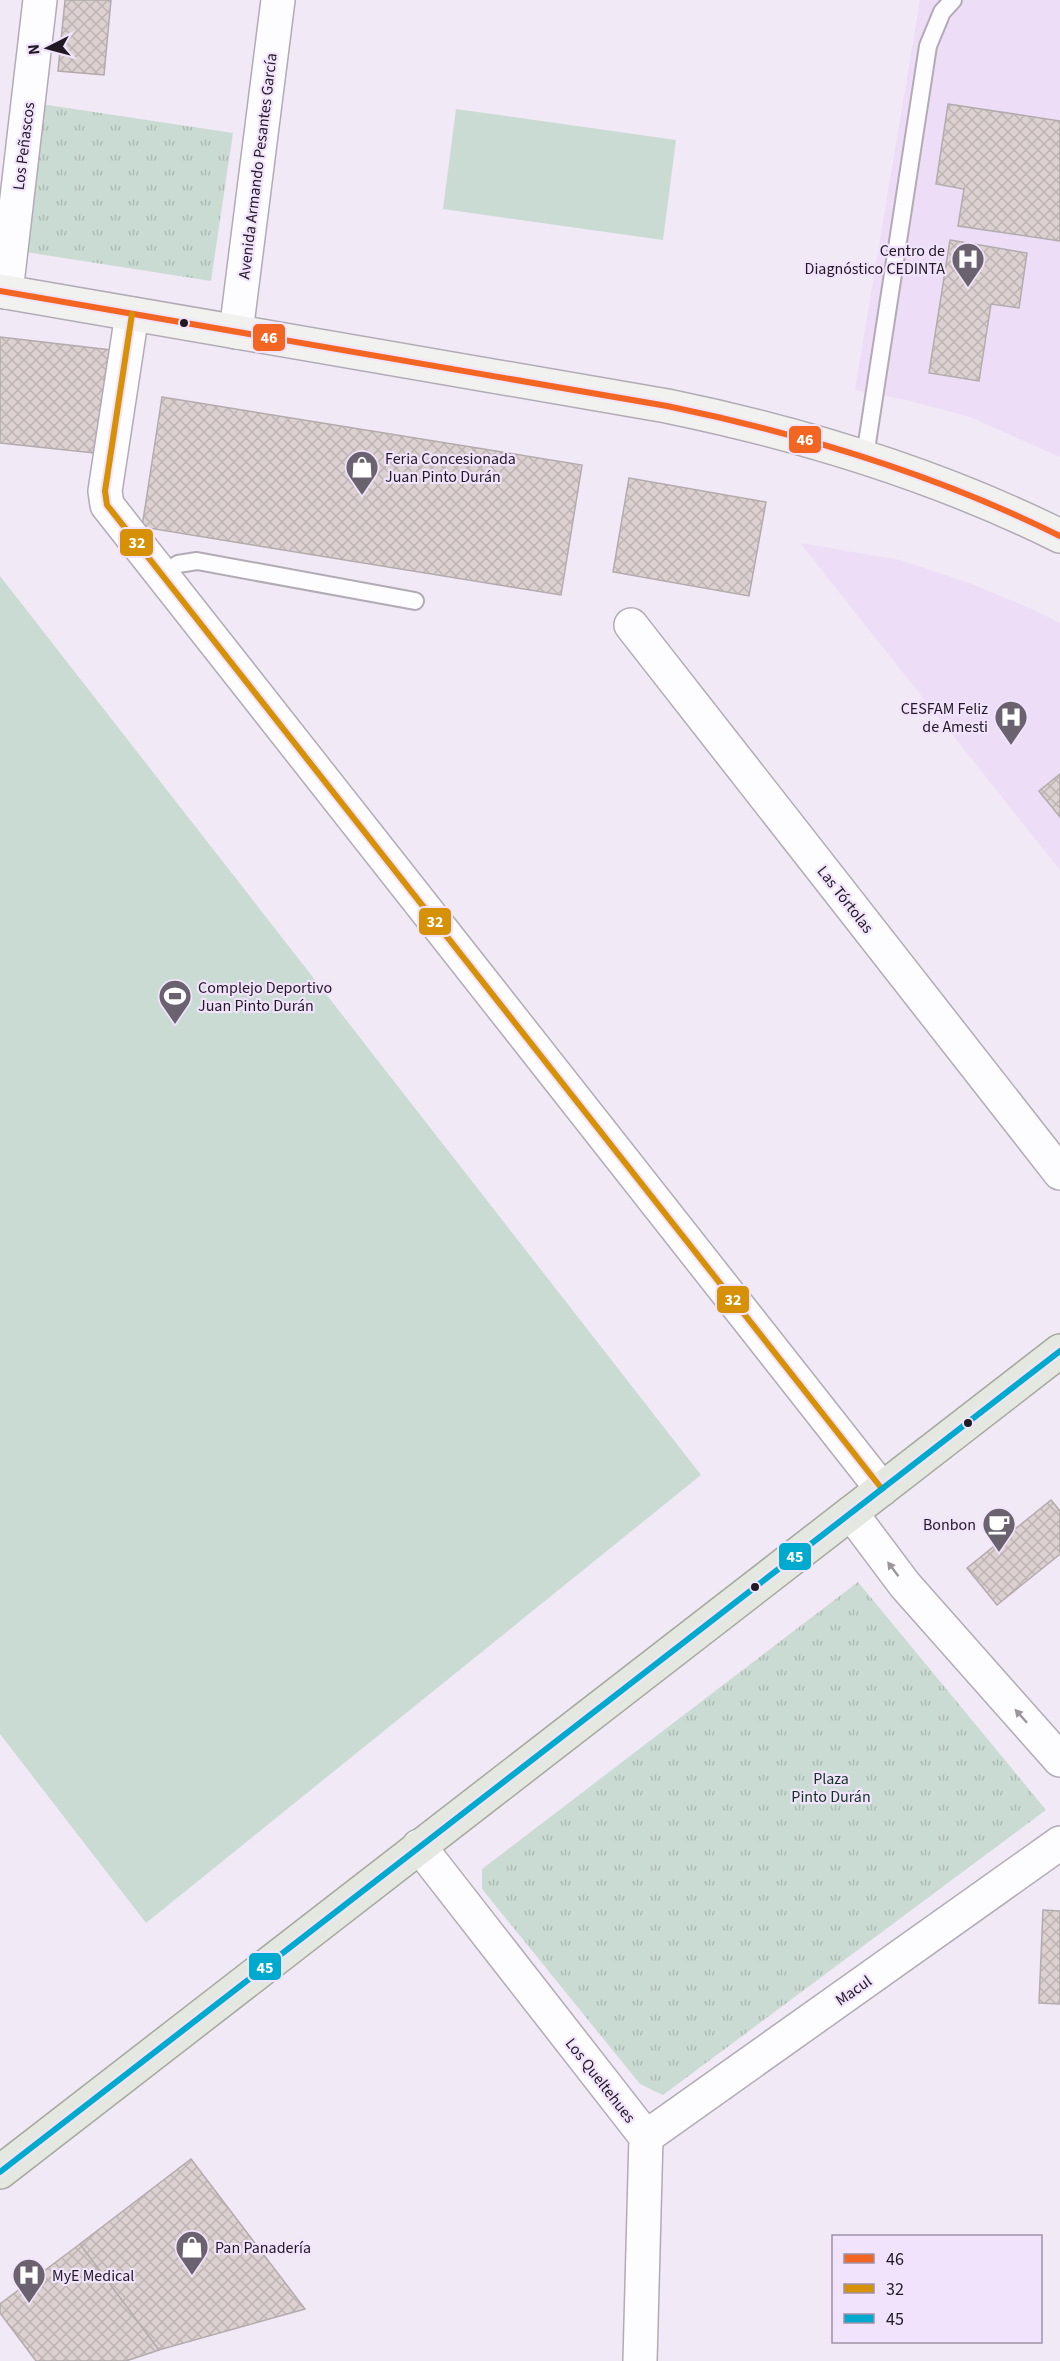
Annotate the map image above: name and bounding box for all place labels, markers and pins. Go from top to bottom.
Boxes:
place label: Centro de Diagnóstico CEDINTA [805,240,945,280]
hospital icon: Centro de Diagnóstico CEDINTA [950,241,986,288]
unlabelled marker [178,317,190,329]
place label: Feria Concesionada Juan Pinto Durán [385,448,516,488]
shop icon: Feria Concesionada Juan Pinto Durán [344,449,380,496]
place label: CESFAM Feliz de Amesti [901,698,988,738]
hospital icon: CESFAM Feliz de Amesti [993,699,1029,746]
place label: Complejo Deportivo Juan Pinto Durán [198,977,332,1017]
sports icon: Complejo Deportivo Juan Pinto Durán [157,978,193,1025]
unlabelled marker [962,1417,974,1429]
cafe icon: Bonbon [981,1506,1017,1553]
place label: Bonbon [923,1514,976,1536]
unlabelled marker [749,1581,761,1593]
shop icon: Pan Panadería [174,2229,210,2276]
place label: Pan Panadería [215,2237,311,2259]
hospital icon: MyE Medical [11,2257,47,2304]
place label: MyE Medical [52,2265,134,2287]

